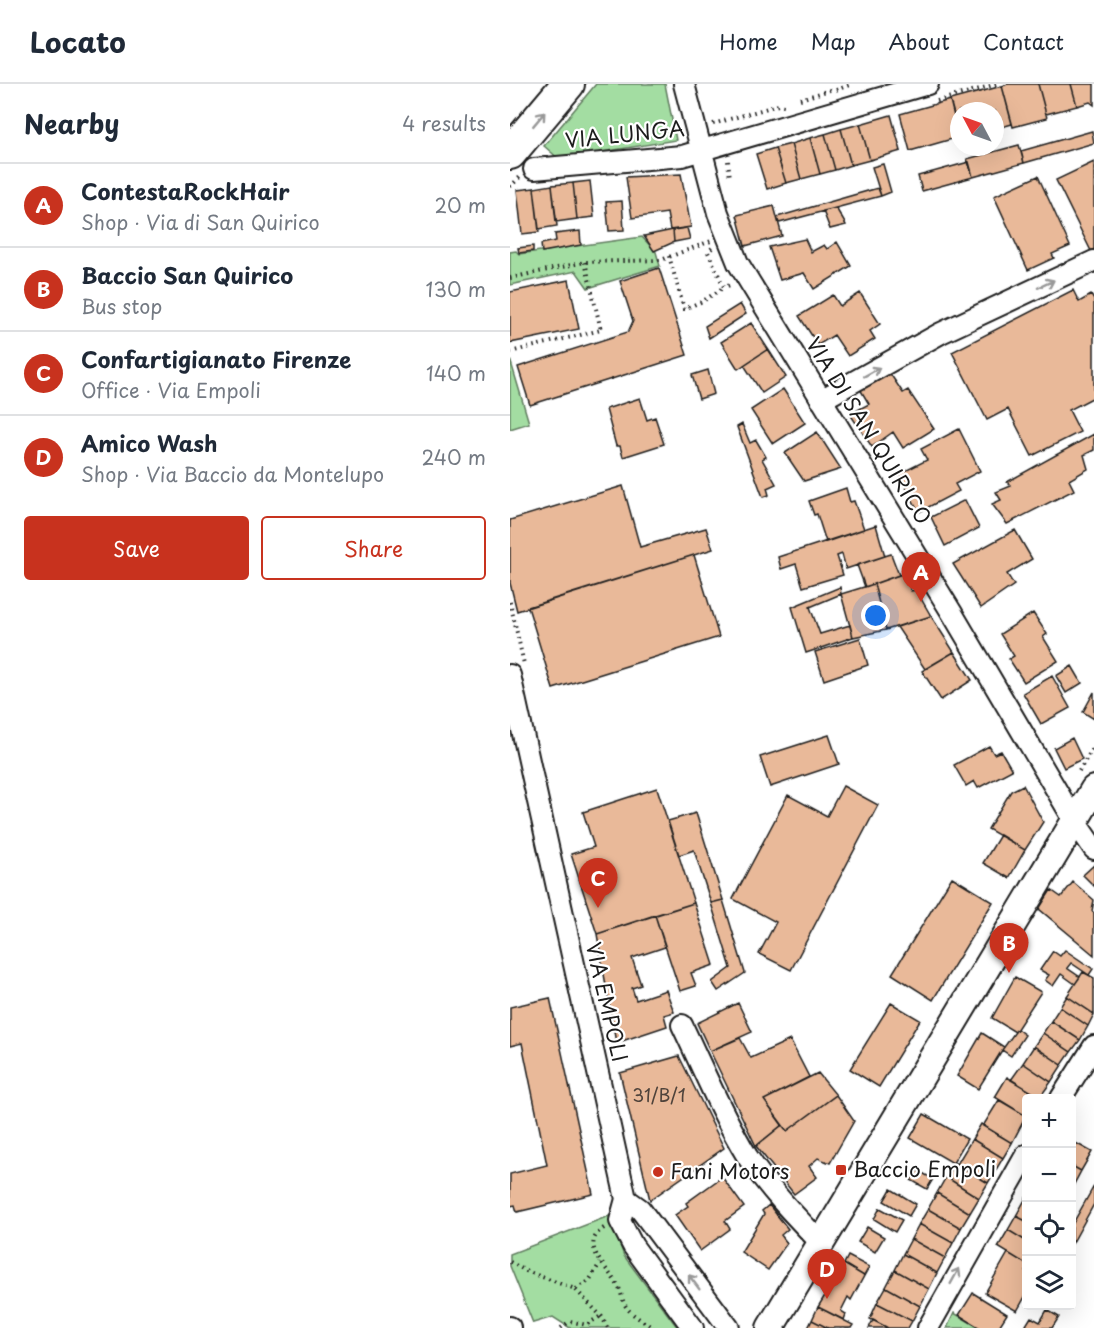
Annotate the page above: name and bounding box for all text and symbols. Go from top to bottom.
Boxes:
text: Locato [30,20,126,63]
text: Home [719,25,778,57]
text: Map [811,25,856,57]
text: About [889,25,950,57]
text: Contact [983,25,1064,57]
north arrow [950,102,1004,156]
text: Nearby [24,104,119,143]
text: 4 results [402,108,486,138]
street label: VIA LUNGA [563,111,686,155]
one-way arrow [532,112,546,127]
text: ContestaRockHair [81,174,290,207]
text: A [36,190,51,220]
text: 20 m [434,190,486,220]
text: Shop · Via di San Quirico [81,207,319,237]
text: Baccio San Quirico [81,258,293,291]
text: B [37,274,50,304]
text: 130 m [426,274,486,304]
one-way arrow [1036,278,1054,289]
text: Bus stop [81,291,162,321]
street label: VIA DI SAN QUIRICO [799,330,940,530]
text: Confartigianato Firenze [81,342,351,375]
text: C [36,358,51,388]
text: 140 m [426,358,486,388]
one-way arrow [863,365,880,377]
text: Office · Via Empoli [81,375,261,405]
text: Amico Wash [81,426,218,459]
text: D [36,442,51,472]
text: 240 m [421,442,486,472]
text: Shop · Via Baccio da Montelupo [81,459,384,489]
button: Save [24,516,249,580]
button: Share [261,516,486,580]
pin: A [902,552,940,602]
your location [861,601,890,630]
pin: C [578,858,617,908]
pin: B [990,924,1028,973]
street label: VIA EMPOLI [579,939,637,1065]
house number: 31/B/1 [632,1081,686,1108]
map controls [1022,1094,1076,1310]
button: + [1022,1094,1076,1148]
button: − [1022,1148,1076,1202]
place label: Baccio Empoli [853,1152,996,1184]
place label: Fani Motors [670,1154,789,1186]
marker: Baccio Empoli [834,1163,848,1177]
marker: Fani Motors [651,1165,665,1179]
button: locate [1022,1202,1076,1256]
pin: D [808,1250,846,1299]
button: layers [1022,1256,1076,1310]
one-way arrow [950,1268,961,1286]
one-way arrow [687,1274,700,1290]

